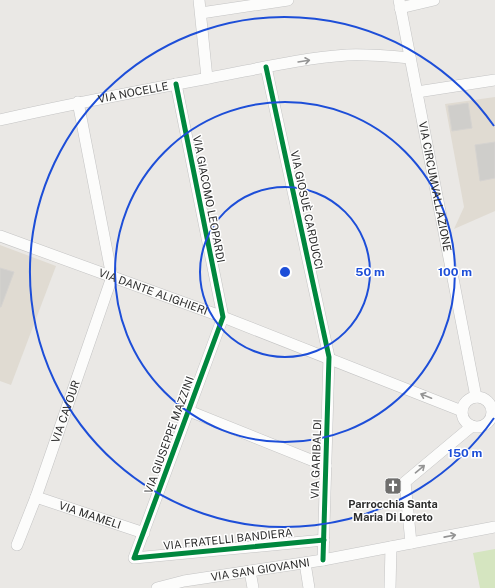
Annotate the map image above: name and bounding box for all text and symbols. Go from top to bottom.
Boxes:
one-way arrow [297,57,310,65]
street label: VIA NOCELLE [97,80,169,105]
street label: VIA CIRCUMVALLAZIONE [417,120,454,253]
street label: VIA GIACOMO LEOPARDI [191,134,227,264]
street label: VIA GIOSUÈ CARDUCCI [289,149,326,270]
centre of rings [278,265,292,279]
text: 50 m [355,265,385,279]
text: 100 m [438,265,472,279]
street label: VIA DANTE ALIGHIERI [97,266,209,317]
street label: VIA GIUSEPPE MAZZINI [142,375,196,495]
street label: VIA CAVOUR [49,379,82,444]
one-way arrow [420,392,432,400]
street label: VIA GARIBALDI [309,419,323,499]
text: 150 m [448,446,482,460]
one-way arrow [415,465,426,474]
church icon: Parrocchia Santa Maria Di Loreto [383,476,403,496]
place label: Parrocchia Santa Maria Di Loreto [348,498,438,523]
street label: VIA MAMELI [57,499,123,531]
street label: VIA FRATELLI BANDIERA [163,526,294,552]
one-way arrow [443,531,456,539]
street label: VIA SAN GIOVANNI [210,556,310,583]

